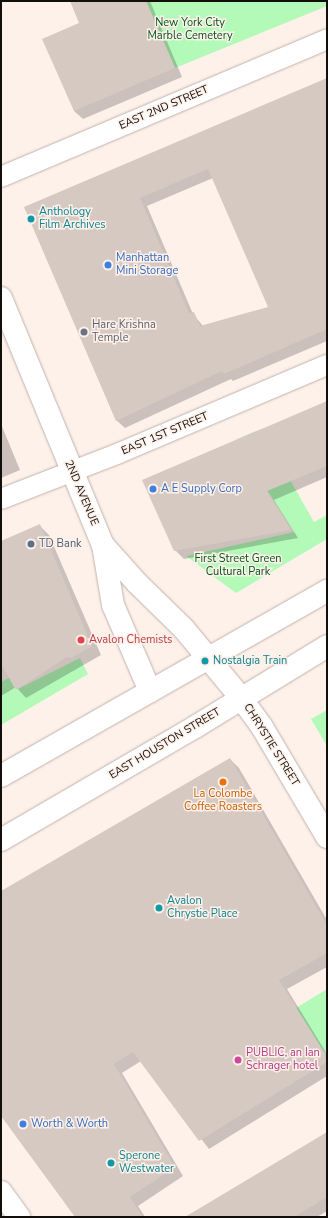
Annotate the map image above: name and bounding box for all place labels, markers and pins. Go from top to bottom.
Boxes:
place label: Anthology Film Archives [39,206,106,232]
marker: Anthology Film Archives [26,214,36,224]
place label: Manhattan Mini Storage [116,252,178,278]
marker: Manhattan Mini Storage [103,260,113,270]
place label: Hare Krishna Temple [92,319,156,345]
marker: Hare Krishna Temple [79,327,89,337]
place label: A E Supply Corp [161,482,242,496]
marker: A E Supply Corp [148,484,158,494]
place label: TD Bank [39,537,82,551]
marker: TD Bank [26,539,36,549]
place label: Avalon Chemists [89,633,172,647]
marker: Avalon Chemists [76,635,86,645]
place label: Nostalgia Train [213,654,287,668]
marker: Nostalgia Train [200,656,210,666]
marker: La Colombe Coffee Roasters [218,777,228,787]
place label: La Colombe Coffee Roasters [184,788,262,814]
place label: Avalon Chrystie Place [167,895,238,921]
marker: Avalon Chrystie Place [154,903,164,913]
place label: PUBLIC, an Ian Schrager hotel [246,1047,320,1073]
marker: PUBLIC, an Ian Schrager hotel [233,1055,243,1065]
place label: Worth & Worth [31,1117,108,1131]
marker: Worth & Worth [18,1119,28,1129]
place label: Sperone Westwater [119,1150,174,1176]
marker: Sperone Westwater [106,1158,116,1168]

